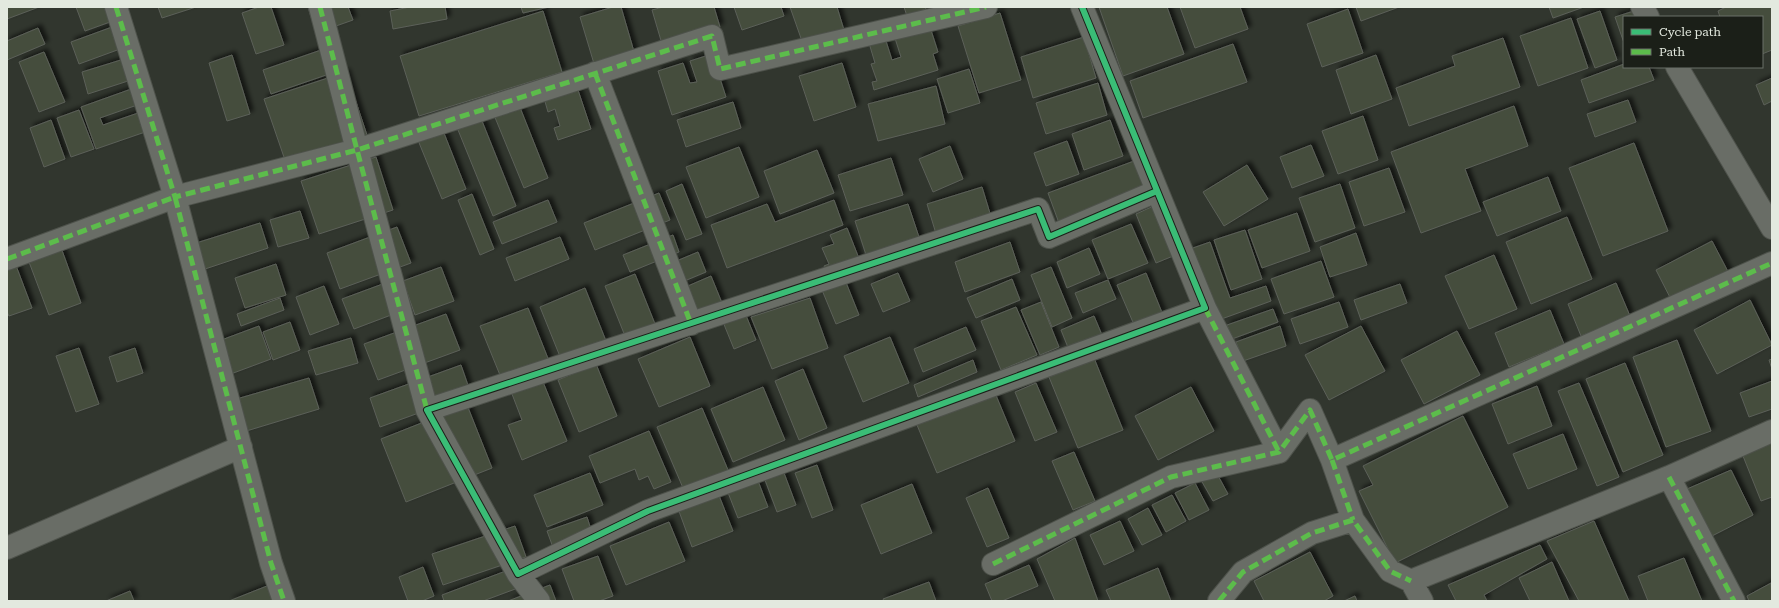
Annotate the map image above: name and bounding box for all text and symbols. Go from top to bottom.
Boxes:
legend [1623,16,1763,68]
text: Cycle path [1659,25,1721,39]
text: Path [1659,45,1685,59]

